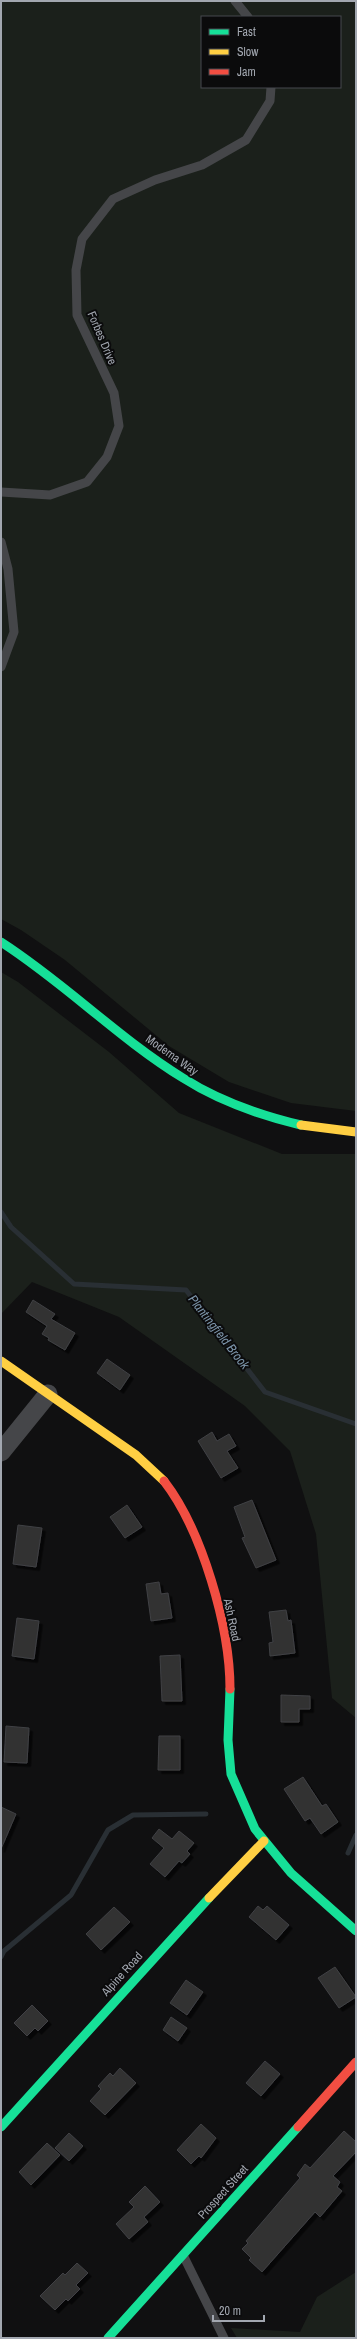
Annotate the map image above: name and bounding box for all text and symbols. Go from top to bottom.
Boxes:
legend [201,16,341,88]
text: Fast [237,24,256,40]
text: Slow [237,44,259,60]
text: Jam [237,64,256,80]
street label: Forbes Drive [84,309,120,367]
street label: Moderna Way [142,1031,202,1079]
water label: Plantingfield Brook [185,1291,254,1373]
street label: Ash Road [219,1596,244,1643]
street label: Alpine Road [97,1949,146,2000]
street label: Prospect Street [194,2161,252,2223]
scale bar [213,2297,264,2323]
text: 20 m [219,2303,241,2319]

